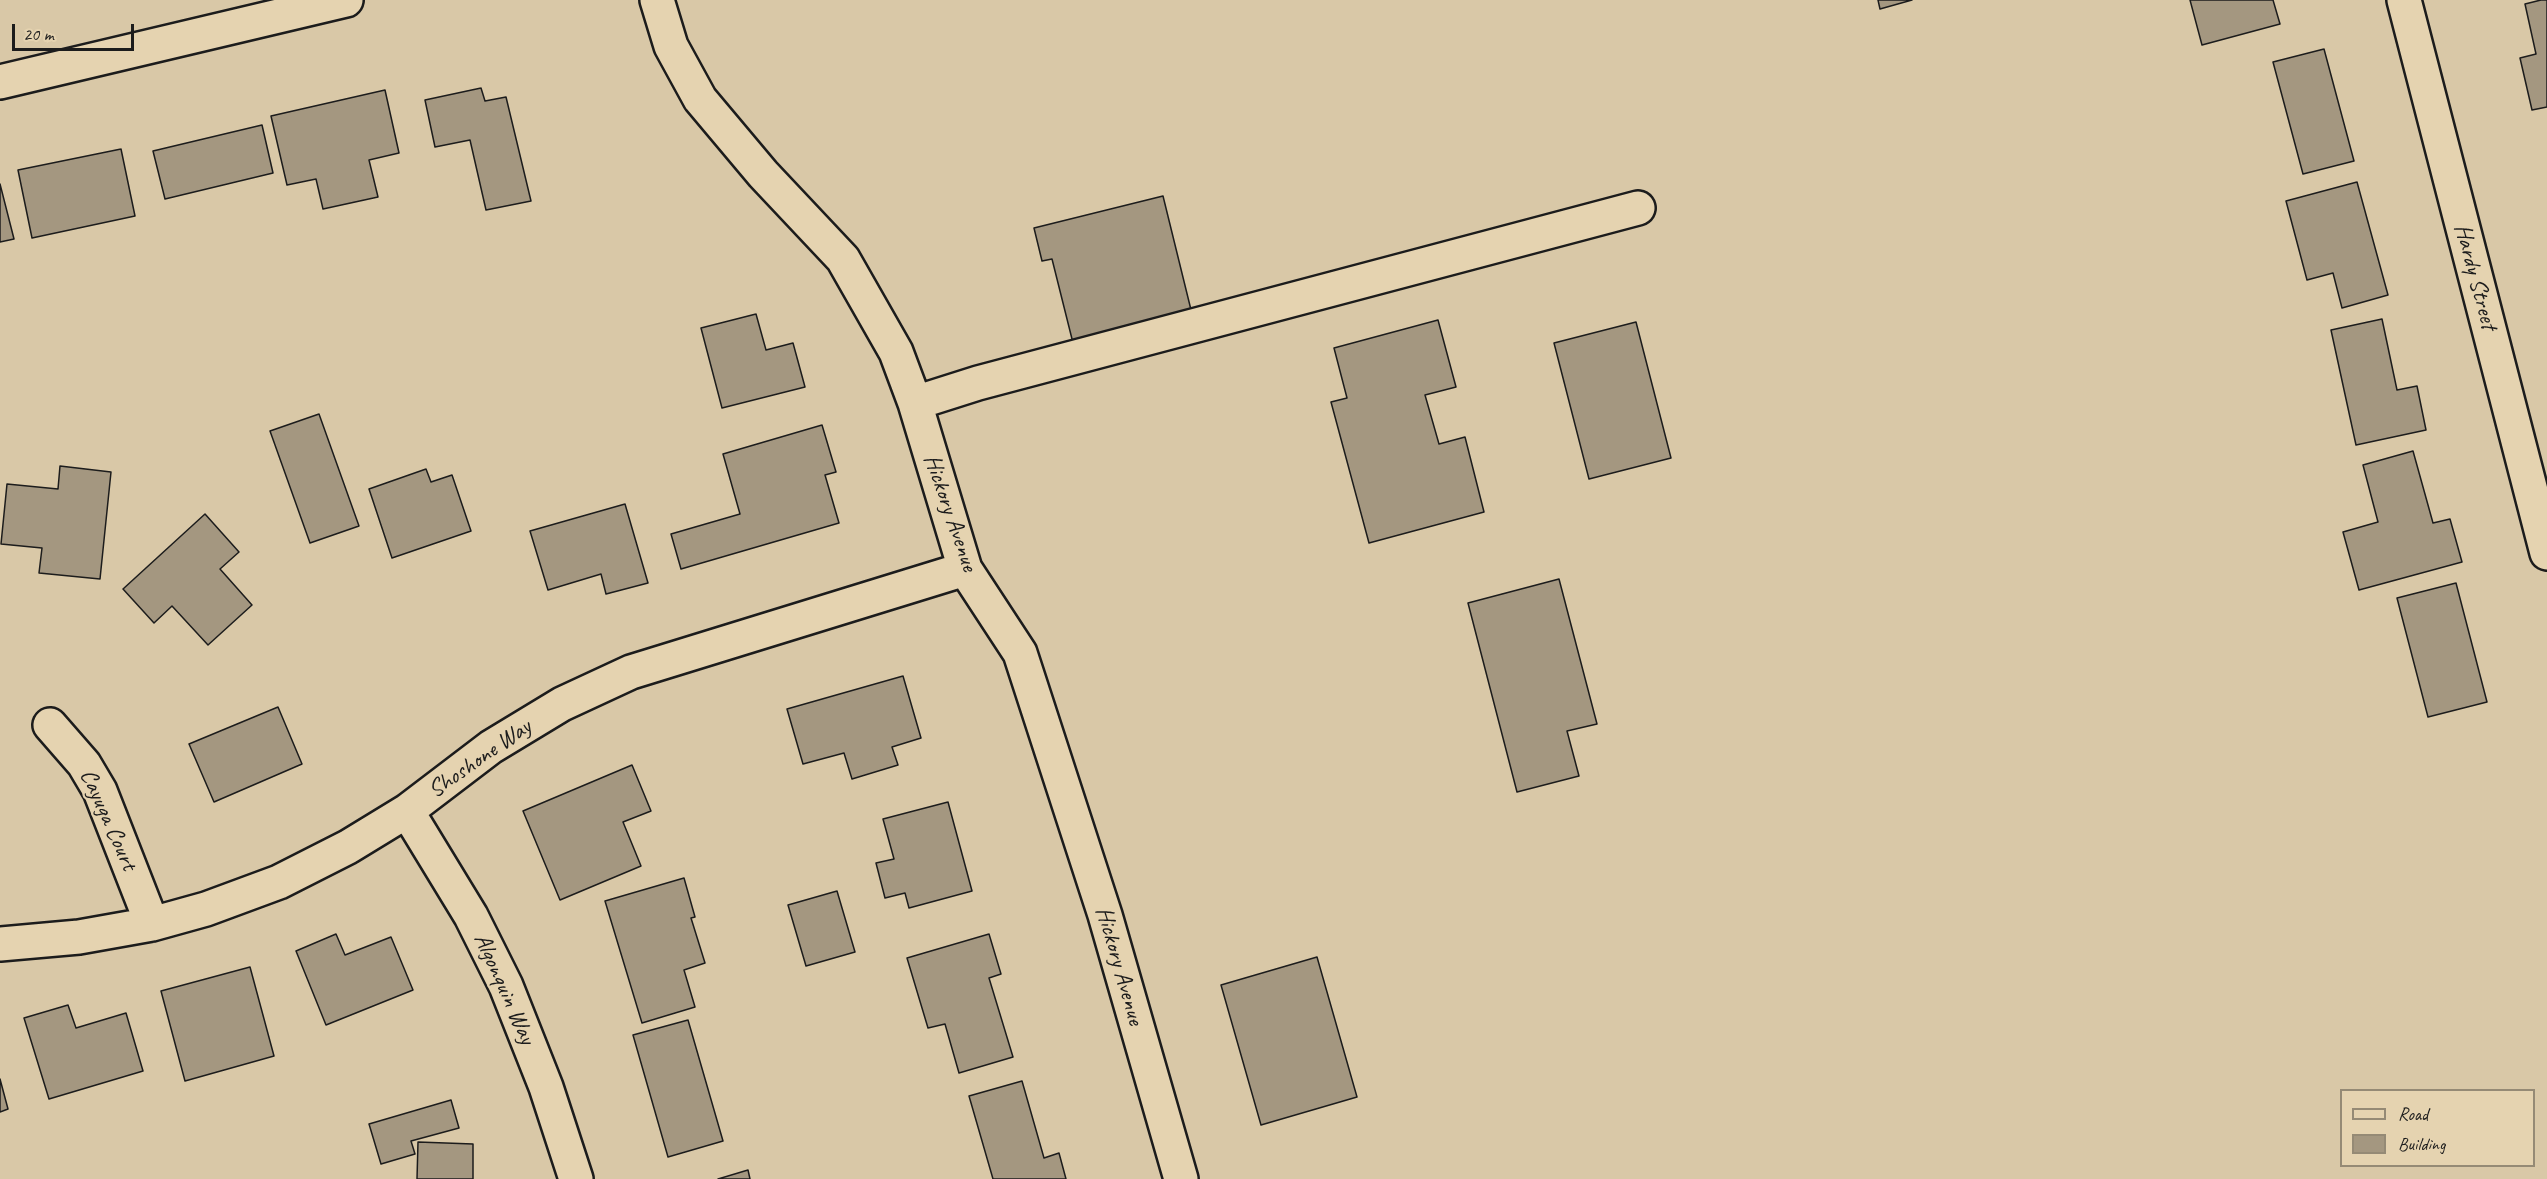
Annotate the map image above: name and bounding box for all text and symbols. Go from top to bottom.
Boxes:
scale bar [15,12,136,50]
text: 20 m [23,23,54,45]
street label: Hardy Street [2447,221,2503,333]
street label: Hickory Avenue [917,451,983,575]
street label: Shoshone Way [423,713,537,805]
street label: Cayuga Court [73,765,143,875]
street label: Hickory Avenue [1088,904,1150,1028]
street label: Algonquin Way [467,929,541,1049]
legend [2340,1089,2535,1167]
text: Road [2398,1103,2428,1125]
text: Building [2398,1133,2445,1155]

